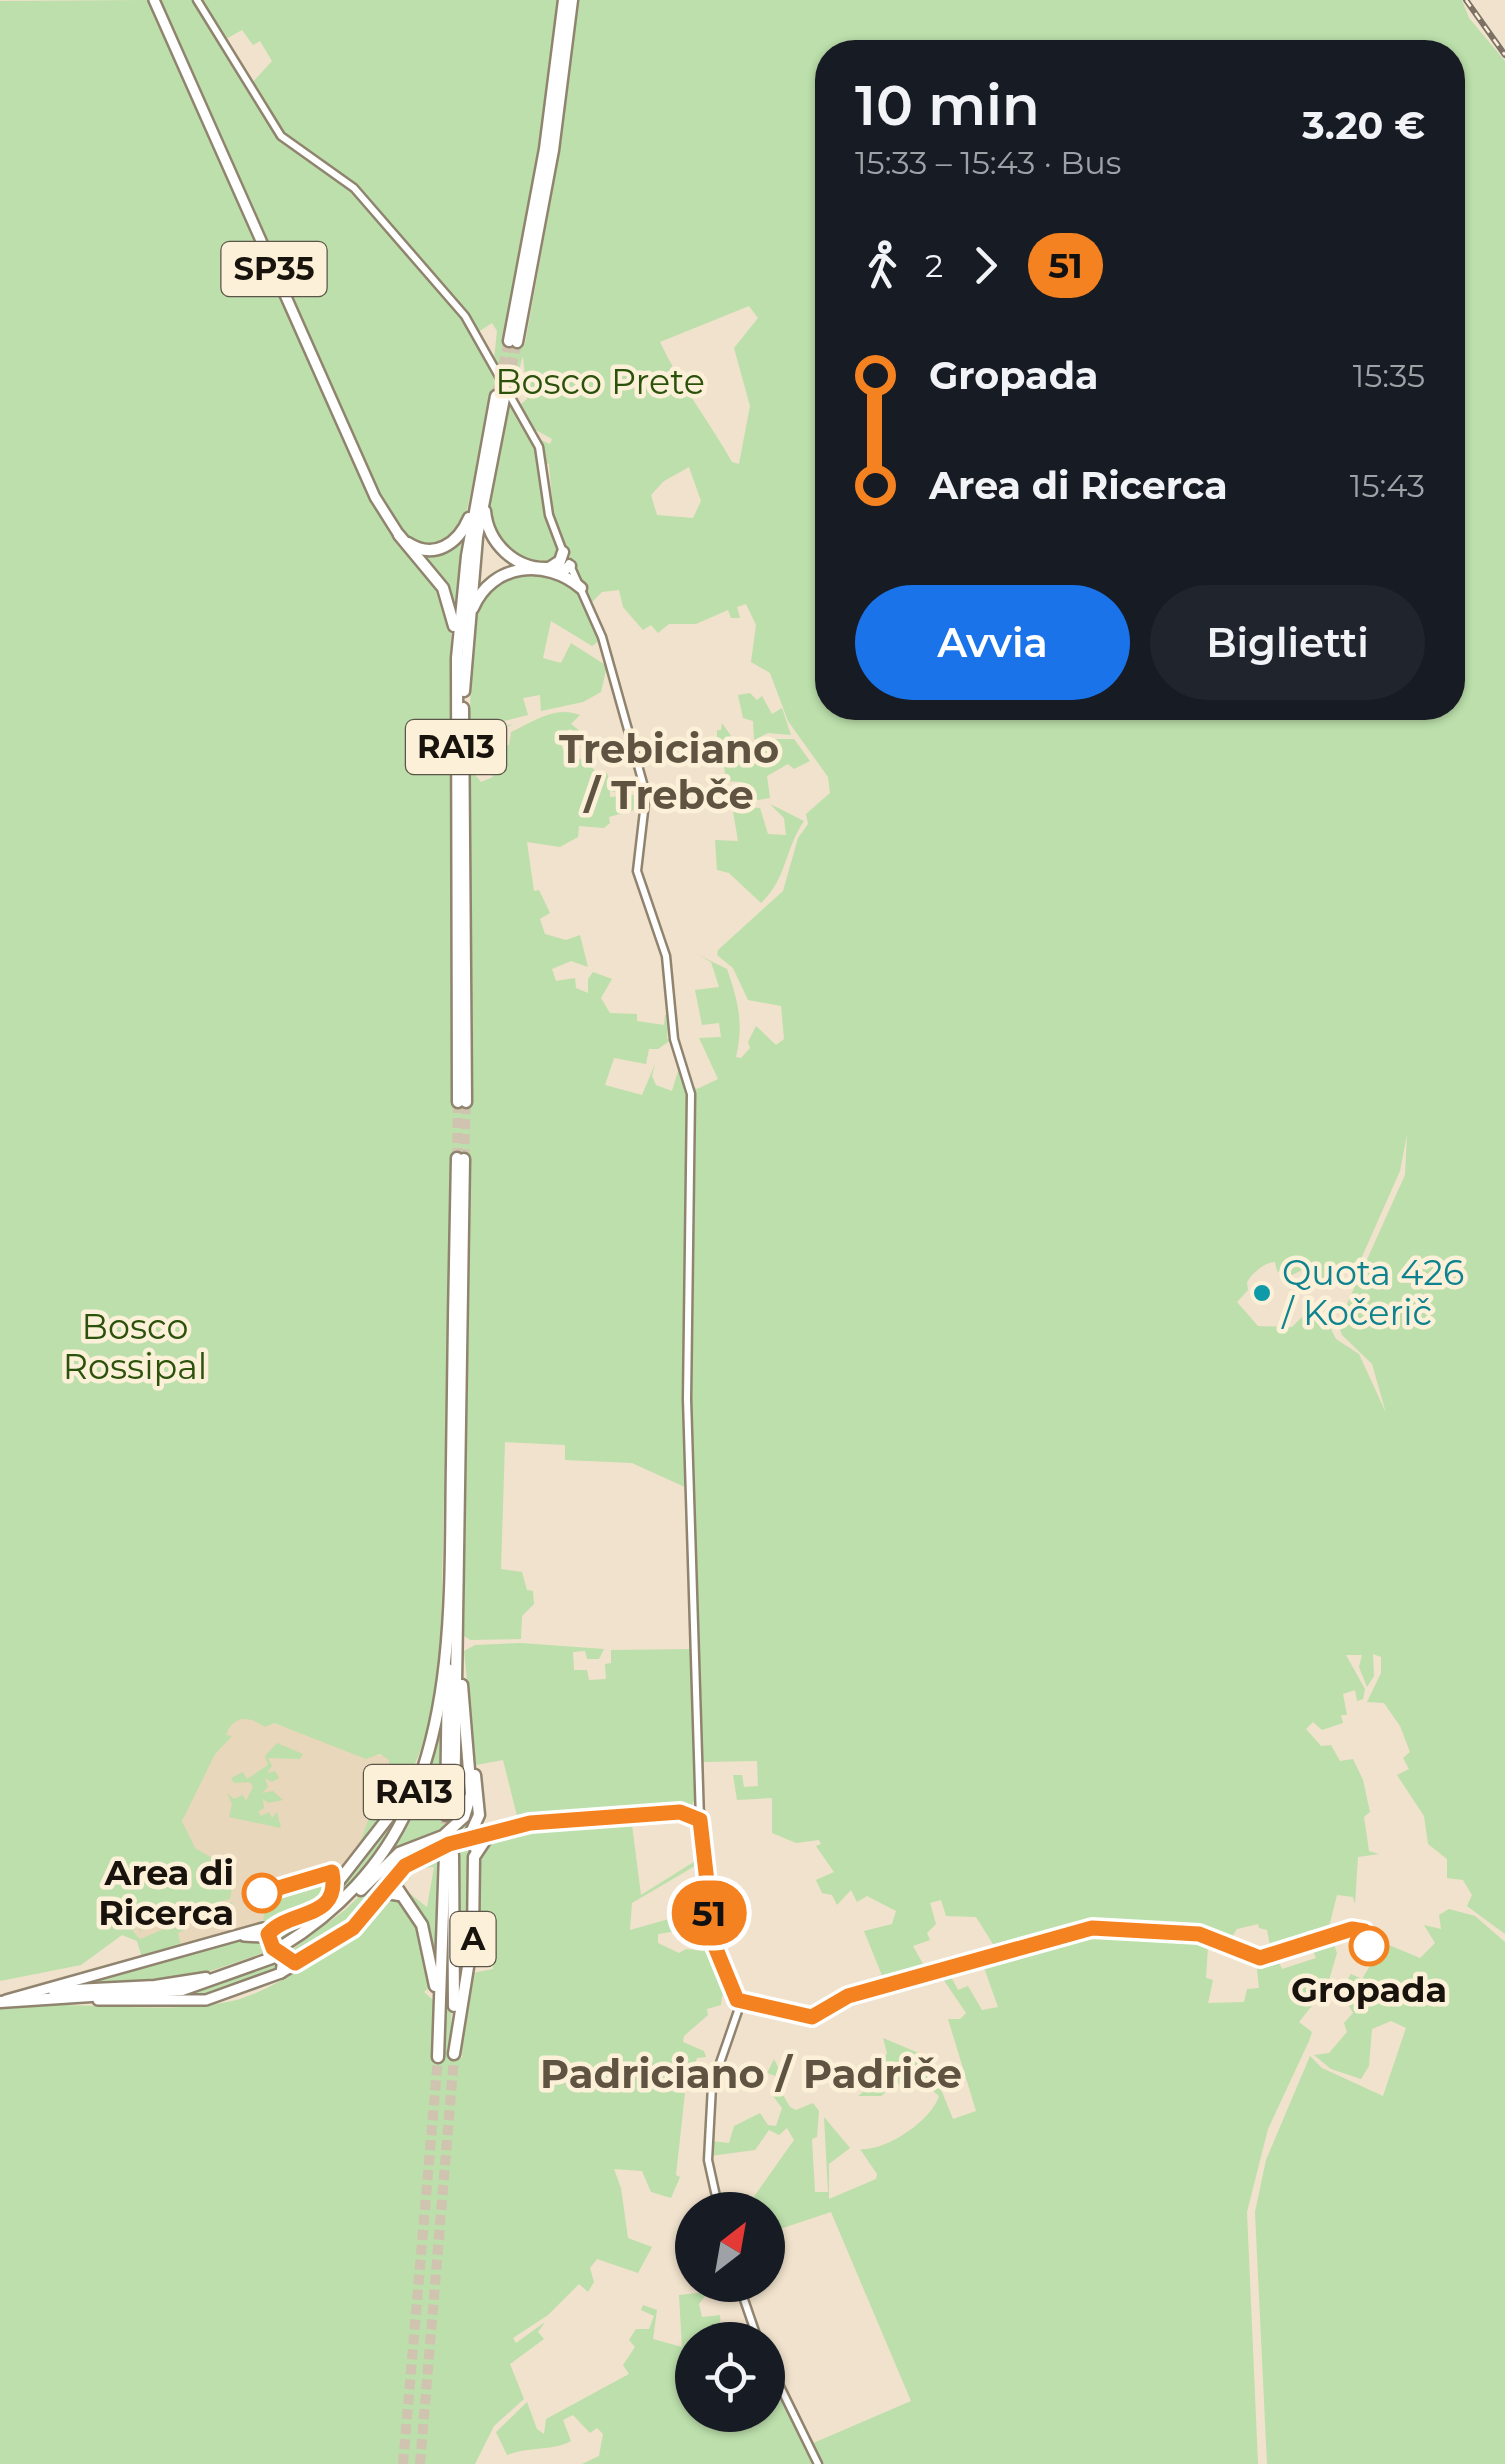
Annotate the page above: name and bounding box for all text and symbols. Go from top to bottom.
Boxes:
text: 10 min [855,72,1040,139]
text: 3.20 € [1302,102,1425,149]
text: 15:33 – 15:43 · Bus [855,143,1121,182]
icon: walk [855,238,910,293]
icon: forward [958,238,1013,293]
road number: SP35 [222,242,326,296]
text: 51 [1048,244,1083,287]
text: 2 [925,246,943,285]
text: Gropada [929,352,1098,399]
text: 15:35 [1353,356,1425,395]
park label: Bosco Prete [495,360,705,403]
text: Area di Ricerca [929,462,1228,509]
text: 15:43 [1350,466,1425,505]
button: Avvia [855,585,1130,700]
button: Biglietti [1150,585,1425,700]
road number: RA13 [406,720,506,774]
district label: Trebiciano / Trebče [559,724,779,819]
place label: Quota 426 / Kočerič [1281,1251,1464,1334]
marker: Quota 426 / Kočerič [1251,1282,1273,1304]
park label: Bosco Rossipal [63,1305,207,1388]
road number: RA13 [364,1765,464,1819]
place label: Area di Ricerca [98,1851,234,1934]
marker: Area di Ricerca [243,1874,281,1912]
line badge: 51 [664,1880,754,1946]
text: 51 [692,1892,726,1935]
road number: A [450,1912,496,1966]
marker: Gropada [1350,1927,1388,1965]
place label: Gropada [1291,1968,1447,2011]
district label: Padriciano / Padriče [540,2049,962,2098]
north arrow [675,2192,785,2302]
map controls [675,2192,785,2432]
button: locate [675,2322,785,2432]

